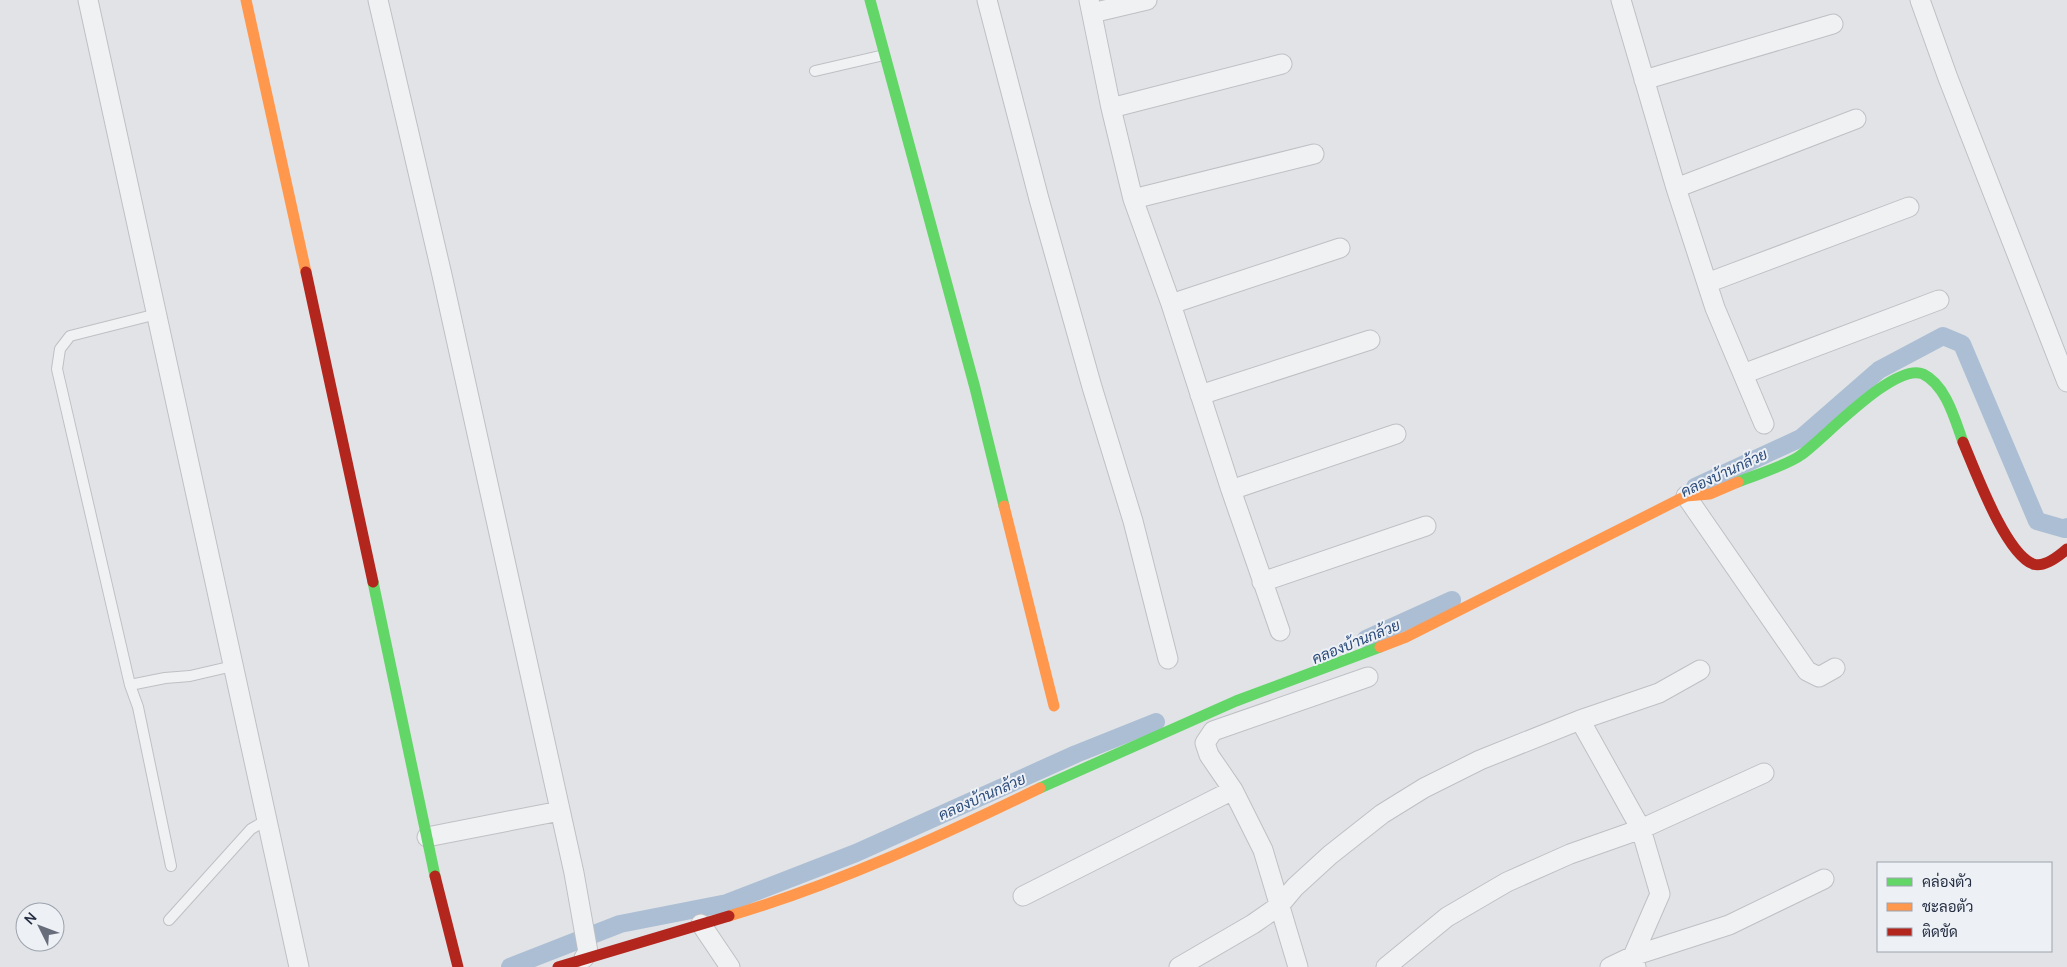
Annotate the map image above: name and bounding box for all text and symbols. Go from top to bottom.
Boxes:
water label: คลองบ้านกล้วย [1677,443,1771,502]
water label: คลองบ้านกล้วย [1309,614,1403,669]
water label: คลองบ้านกล้วย [935,768,1029,825]
legend [1877,862,2052,952]
text: คล่องตัว [1922,871,1972,892]
text: ชะลอตัว [1922,896,1973,917]
north arrow [15,902,65,952]
text: N [20,908,40,928]
text: ติดขัด [1922,921,1958,942]

